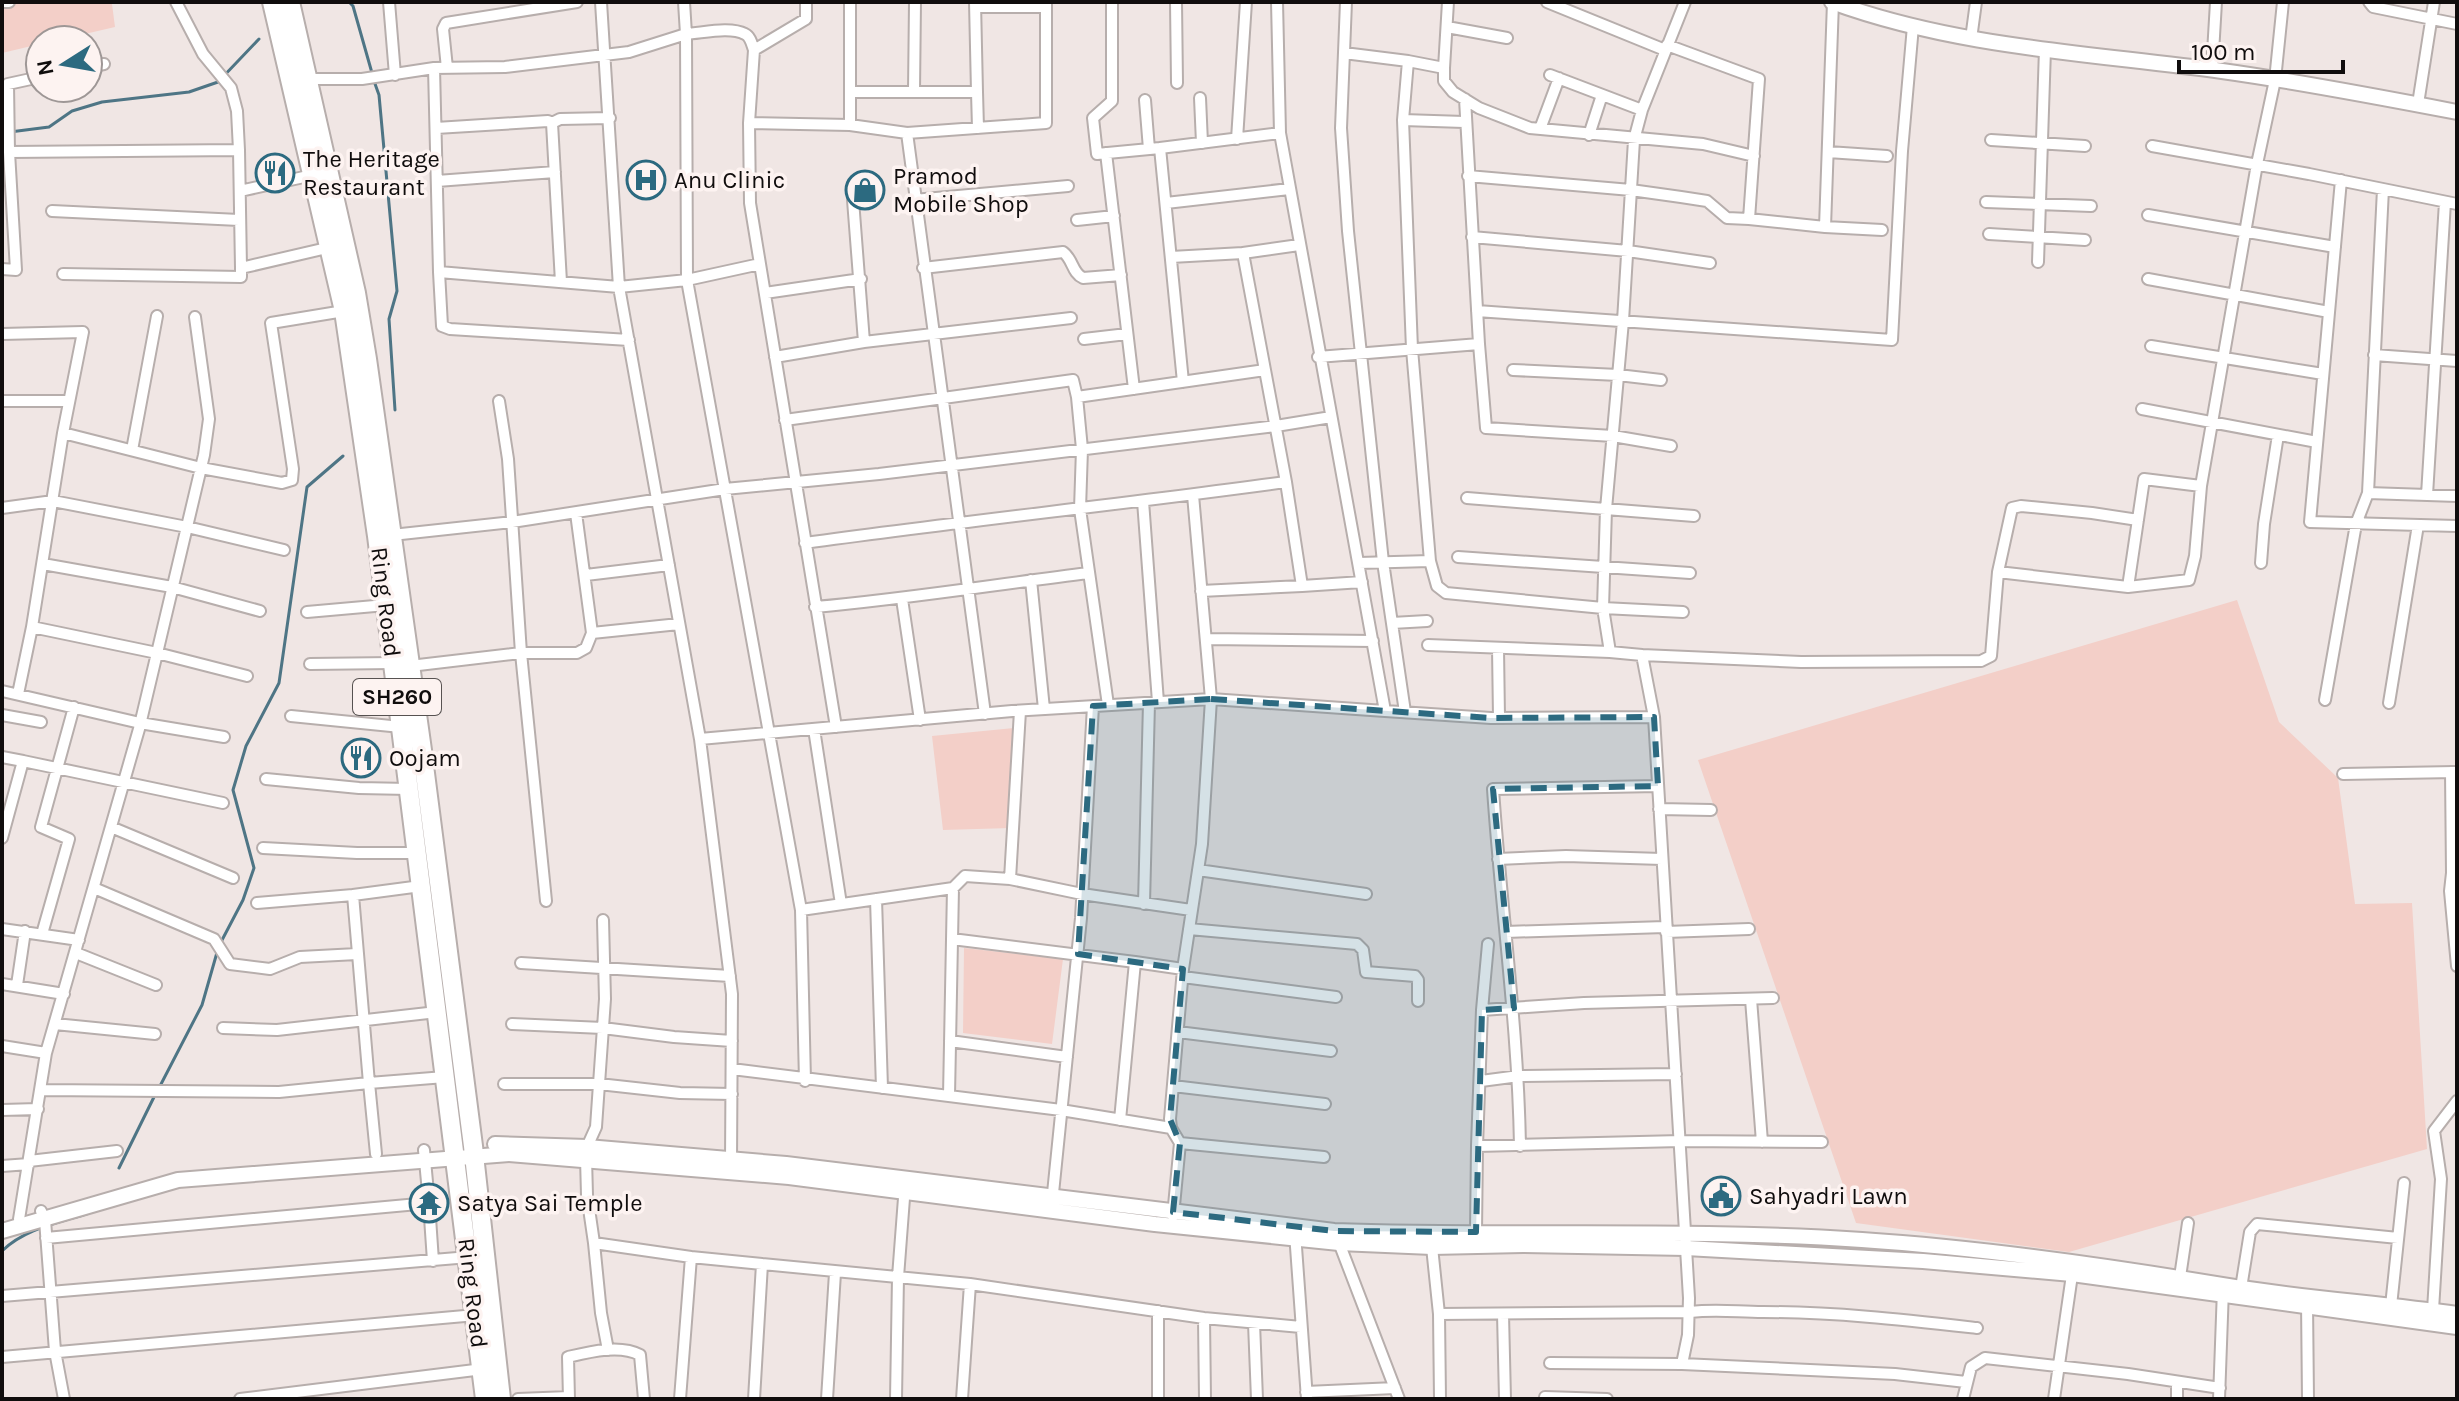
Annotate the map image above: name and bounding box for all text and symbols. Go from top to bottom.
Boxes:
north arrow [24,24,104,104]
scale bar [2179,24,2343,74]
text: 100 m [2191,38,2256,66]
text: N [31,57,60,78]
place label: The Heritage Restaurant [303,145,440,201]
restaurant icon: The Heritage Restaurant [254,152,296,194]
hospital icon: Anu Clinic [625,159,667,201]
place label: Pramod Mobile Shop [893,162,1029,218]
place label: Anu Clinic [674,166,785,194]
shop icon: Pramod Mobile Shop [844,169,886,211]
street label: Ring Road [365,545,407,659]
road number: SH260 [353,679,441,715]
restaurant icon: Oojam [340,737,382,779]
place label: Oojam [389,744,461,772]
public building icon: Sahyadri Lawn [1700,1175,1742,1217]
temple icon: Satya Sai Temple [408,1182,450,1224]
place label: Sahyadri Lawn [1749,1182,1908,1210]
place label: Satya Sai Temple [457,1189,642,1217]
street label: Ring Road [452,1236,494,1350]

